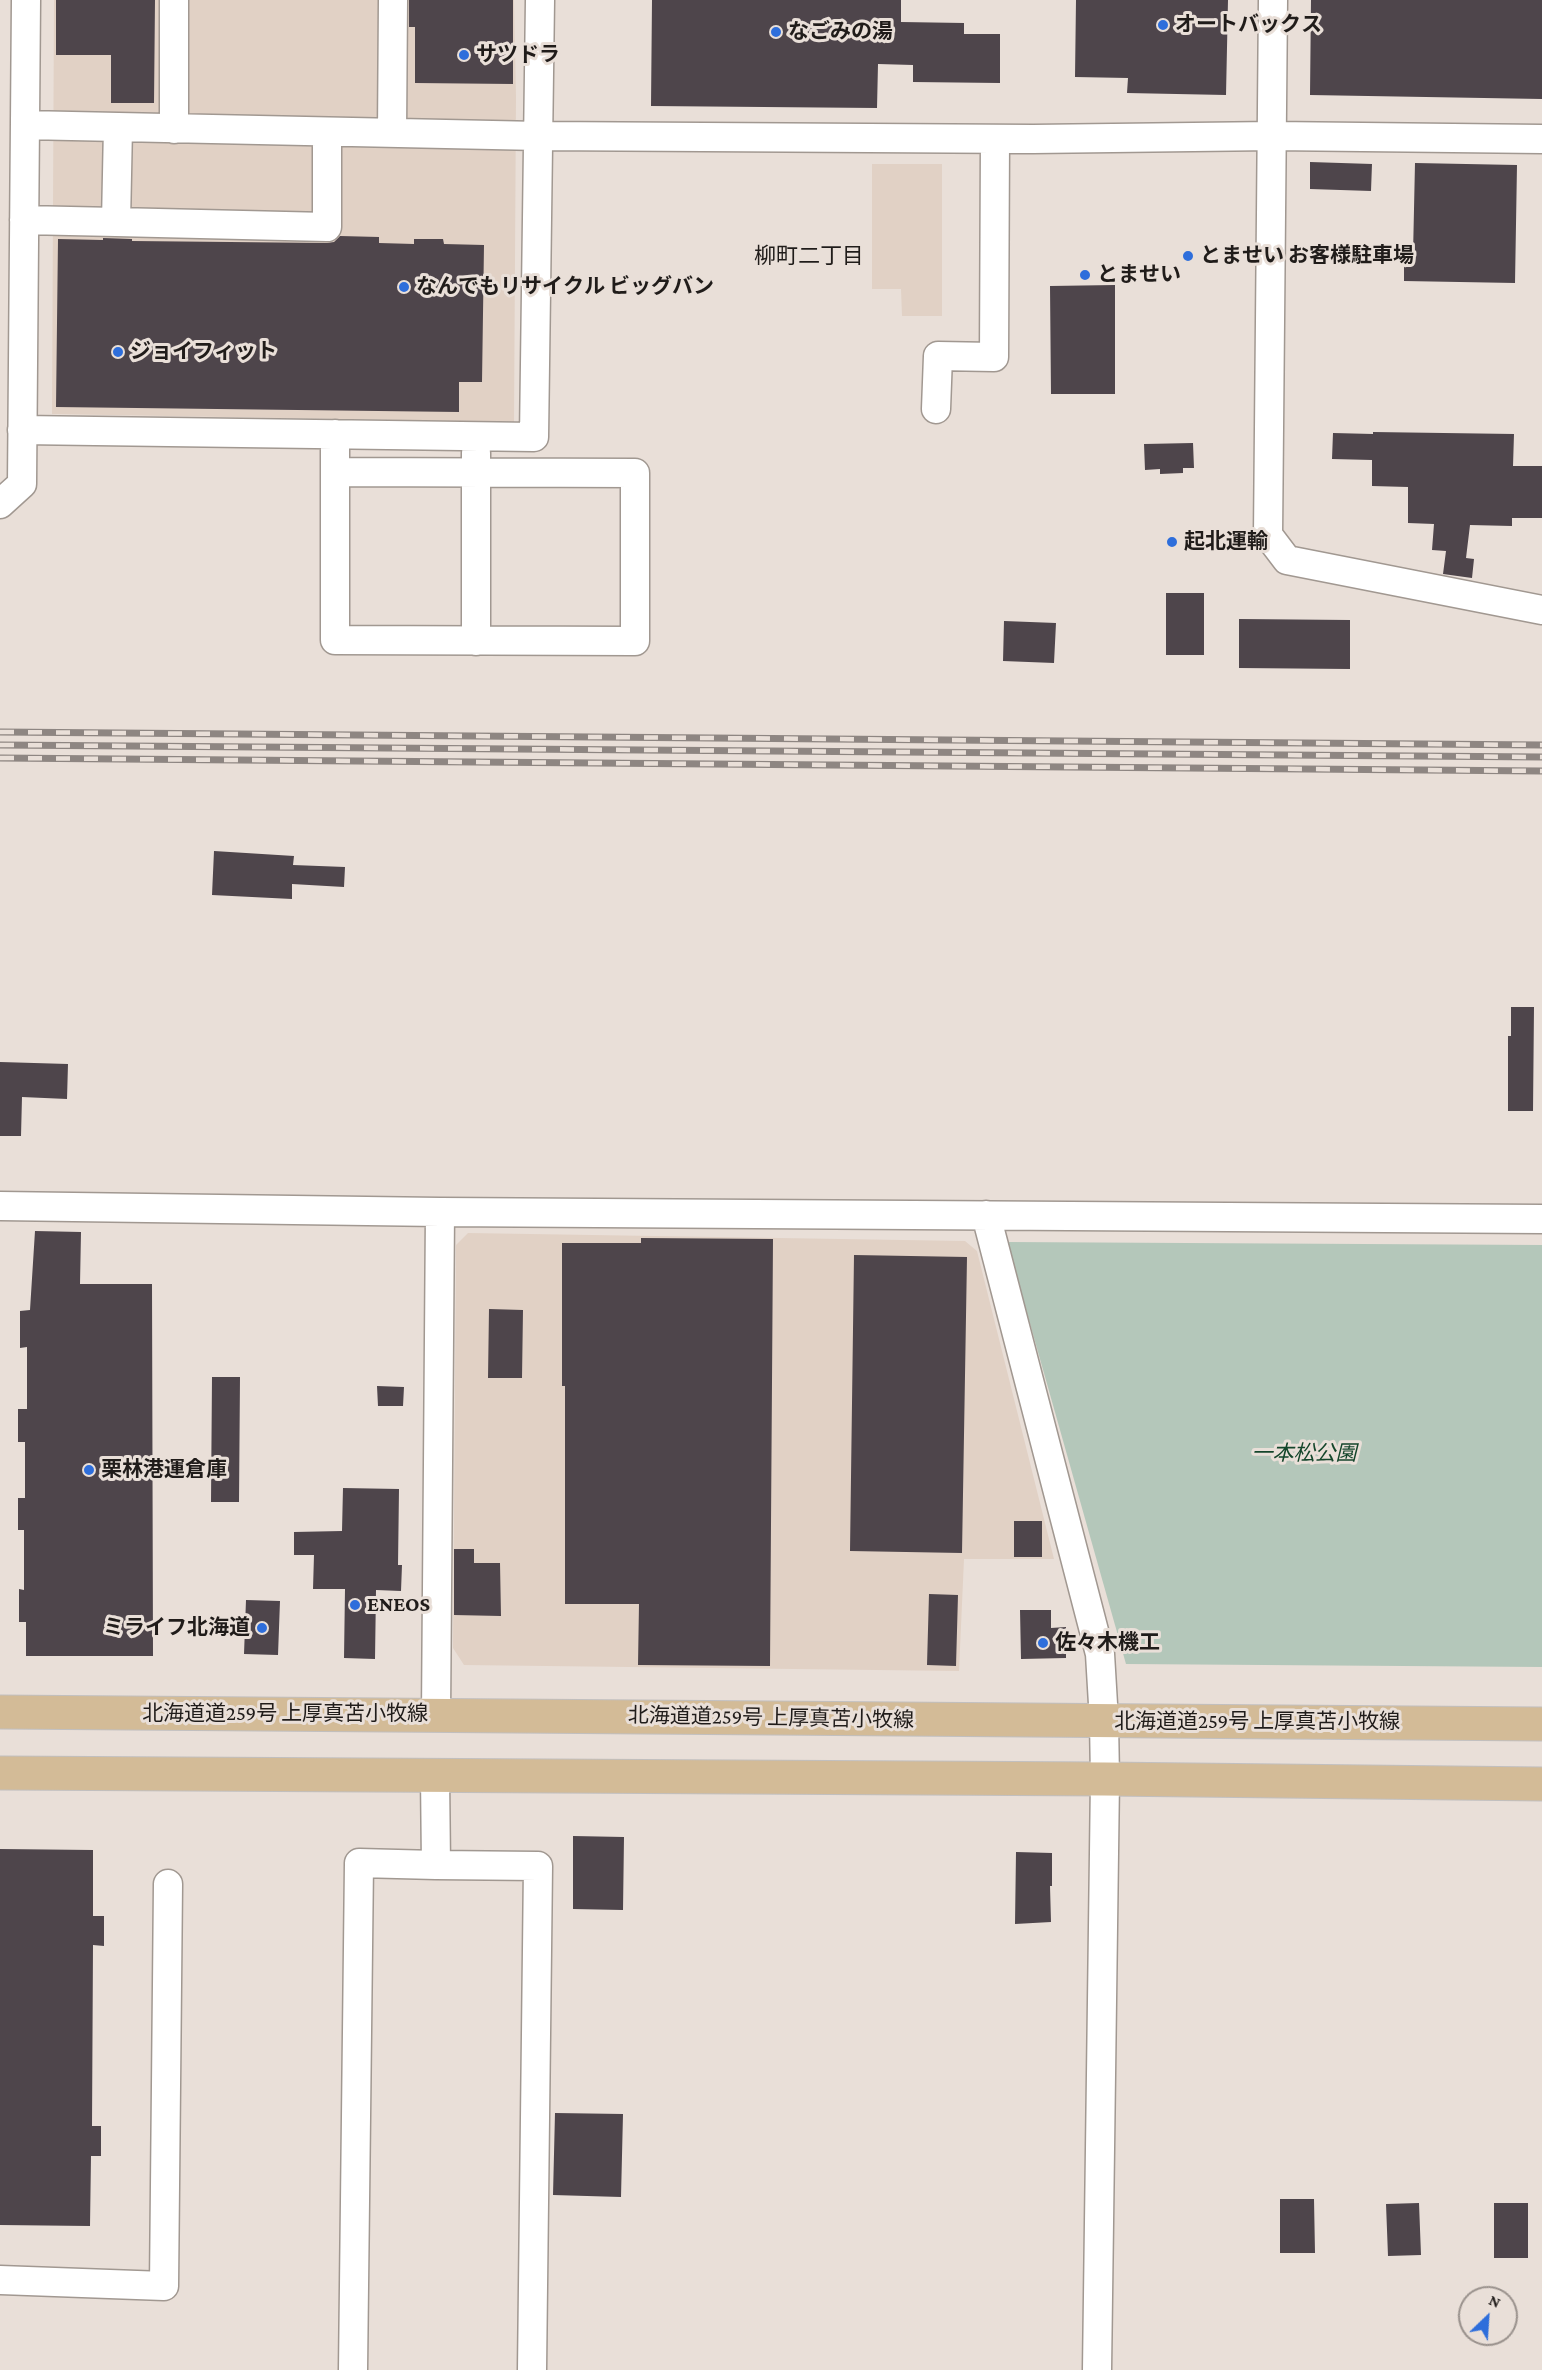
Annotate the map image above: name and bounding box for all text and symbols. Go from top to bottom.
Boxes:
place label: オートバックス [1175,12,1322,38]
marker: オートバックス [1156,18,1170,32]
place label: なごみの湯 [788,19,893,45]
marker: なごみの湯 [769,25,783,39]
place label: サツドラ [476,42,560,68]
marker: サツドラ [457,48,471,62]
district label: 柳町二丁目 [754,243,864,269]
place label: とませい お客様駐車場 [1200,243,1414,269]
marker: とませい お客様駐車場 [1181,249,1195,263]
place label: とませい [1097,262,1181,288]
marker: とませい [1078,268,1092,282]
place label: なんでもリサイクル ビッグバン [416,274,714,300]
marker: なんでもリサイクル ビッグバン [397,280,411,294]
place label: ジョイフィット [130,339,277,365]
marker: ジョイフィット [111,345,125,359]
place label: 起北運輸 [1184,529,1268,555]
marker: 起北運輸 [1165,535,1179,549]
park label: 一本松公園 [1252,1441,1356,1467]
place label: 栗林港運倉庫 [101,1457,227,1483]
marker: 栗林港運倉庫 [82,1463,96,1477]
place label: ENEOS [367,1592,430,1618]
marker: ENEOS [348,1598,362,1612]
place label: ミライフ北海道 [103,1615,250,1641]
marker: ミライフ北海道 [255,1621,269,1635]
place label: 佐々木機工 [1055,1630,1160,1656]
marker: 佐々木機工 [1036,1636,1050,1650]
street label: 北海道道259号 上厚真苫小牧線 [142,1701,428,1727]
street label: 北海道道259号 上厚真苫小牧線 [628,1703,914,1733]
street label: 北海道道259号 上厚真苫小牧線 [1114,1709,1400,1735]
north arrow [1458,2286,1518,2346]
text: N [1486,2291,1504,2311]

